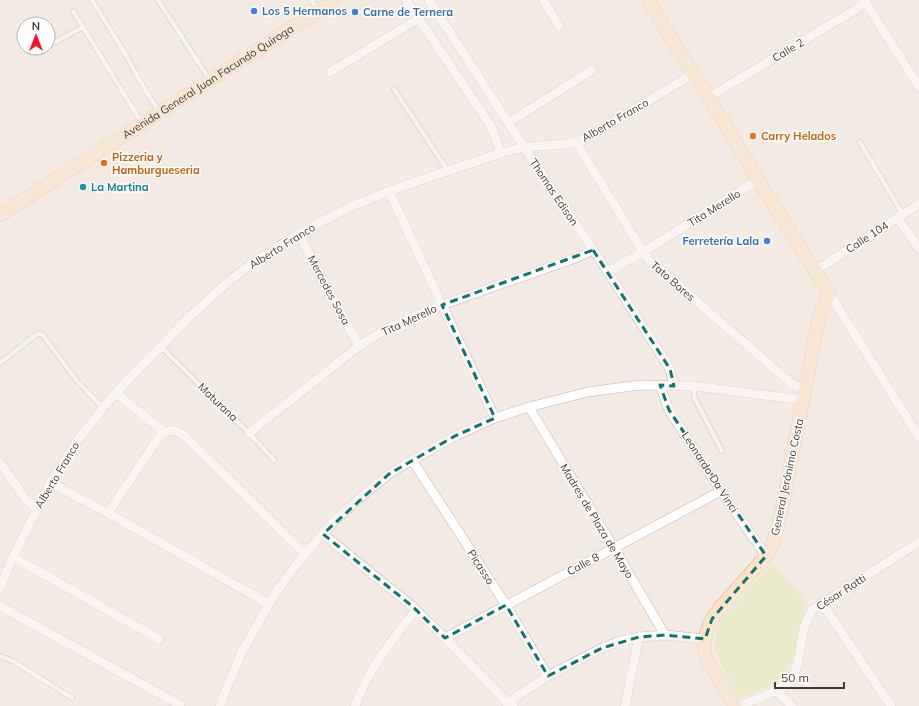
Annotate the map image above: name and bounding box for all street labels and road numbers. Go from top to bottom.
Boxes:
street label: Avenida General Juan Facundo Quiroga [120,21,296,142]
street label: Calle 2 [770,35,807,65]
street label: Alberto Franco [579,95,651,145]
street label: Thomas Edison [526,156,582,228]
street label: Tita Merello [685,186,743,230]
street label: Calle 104 [843,218,891,256]
street label: Alberto Franco [246,220,318,272]
street label: Mercedes Sosa [305,253,353,327]
street label: Tato Bores [648,258,698,304]
street label: Tita Merello [379,301,439,339]
street label: Maturana [195,380,241,424]
street label: General Jerónimo Costa [768,417,806,537]
street label: Leonardo Da Vinci [679,429,741,515]
street label: Alberto Franco [32,439,82,511]
street label: Madres de Plaza de Mayo [557,461,637,581]
street label: Picasso [465,547,497,587]
street label: Calle 8 [564,550,602,578]
street label: César Ratti [814,571,868,613]

